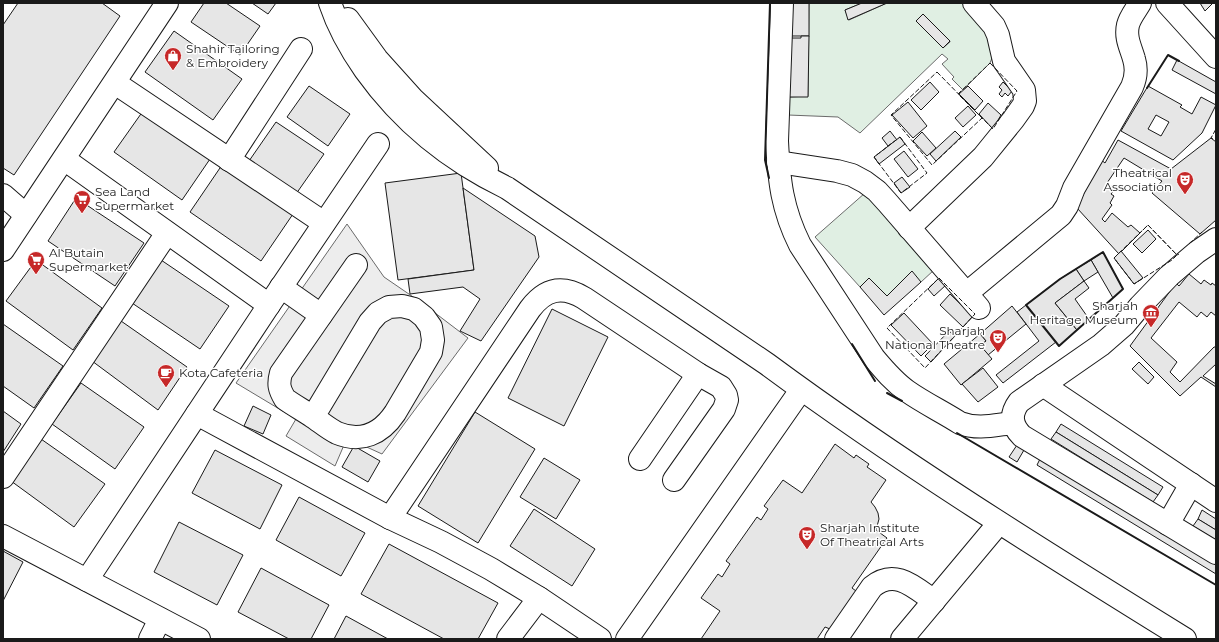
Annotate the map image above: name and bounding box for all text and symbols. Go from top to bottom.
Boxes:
place label: Shahir Tailoring & Embroidery [186,41,280,70]
shop icon: Shahir Tailoring & Embroidery [163,46,183,71]
place label: Theatrical Association [1104,165,1172,194]
theatre icon: Theatrical Association [1175,170,1195,195]
place label: Sea Land Supermarket [95,184,174,213]
supermarket icon: Sea Land Supermarket [72,189,92,214]
place label: Al Butain Supermarket [49,245,128,274]
supermarket icon: Al Butain Supermarket [26,250,46,275]
place label: Sharjah Heritage Museum [1029,298,1138,327]
museum icon: Sharjah Heritage Museum [1141,303,1161,328]
place label: Sharjah National Theatre [885,323,985,352]
theatre icon: Sharjah National Theatre [988,328,1008,353]
cafe icon: Kota Cafeteria [156,363,176,388]
place label: Kota Cafeteria [179,365,263,380]
place label: Sharjah Institute Of Theatrical Arts [820,520,924,549]
theatre icon: Sharjah Institute Of Theatrical Arts [797,525,817,550]

